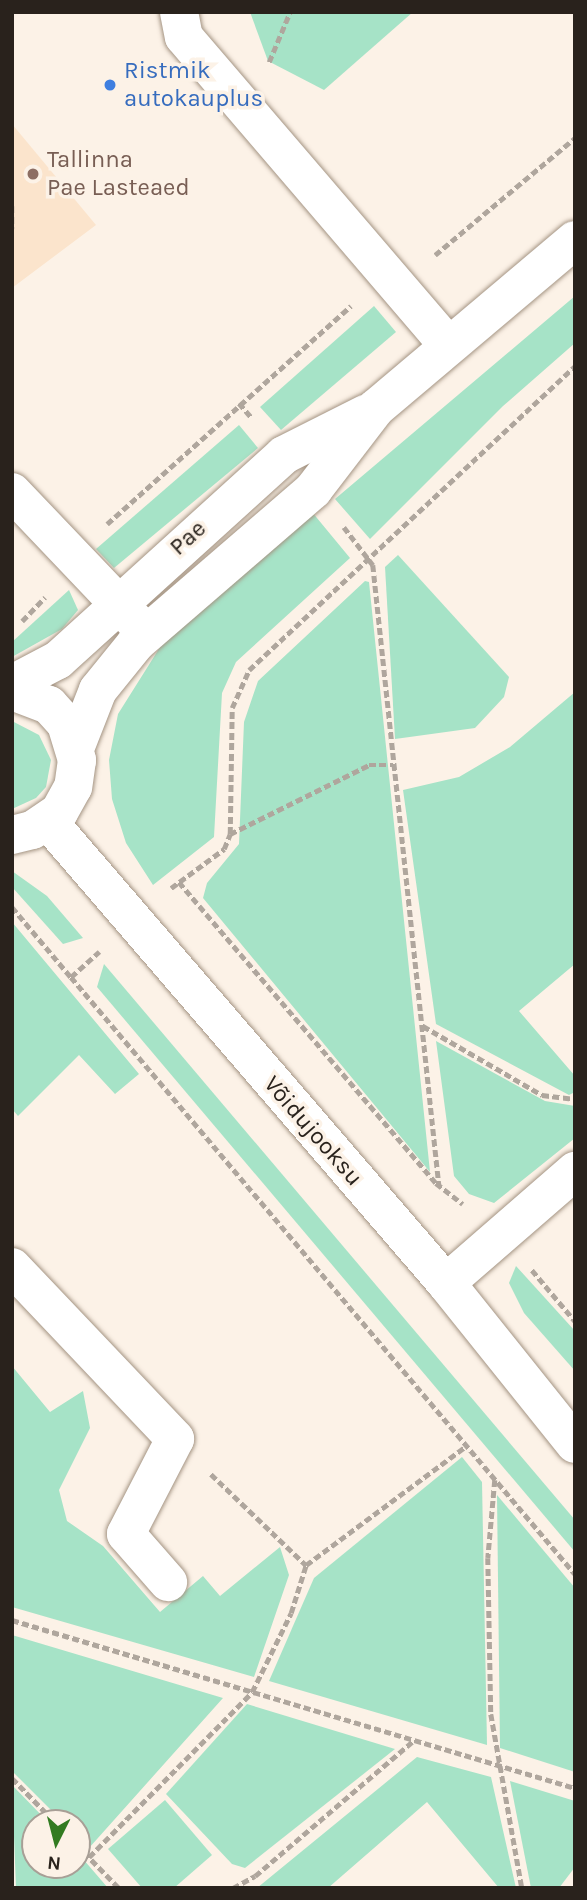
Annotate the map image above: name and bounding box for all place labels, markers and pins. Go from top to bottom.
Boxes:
place label: Ristmik autokauplus [124,57,263,113]
marker: Ristmik autokauplus [102,77,118,93]
place label: Tallinna Pae Lasteaed [47,146,190,202]
marker: Tallinna Pae Lasteaed [25,166,41,182]

